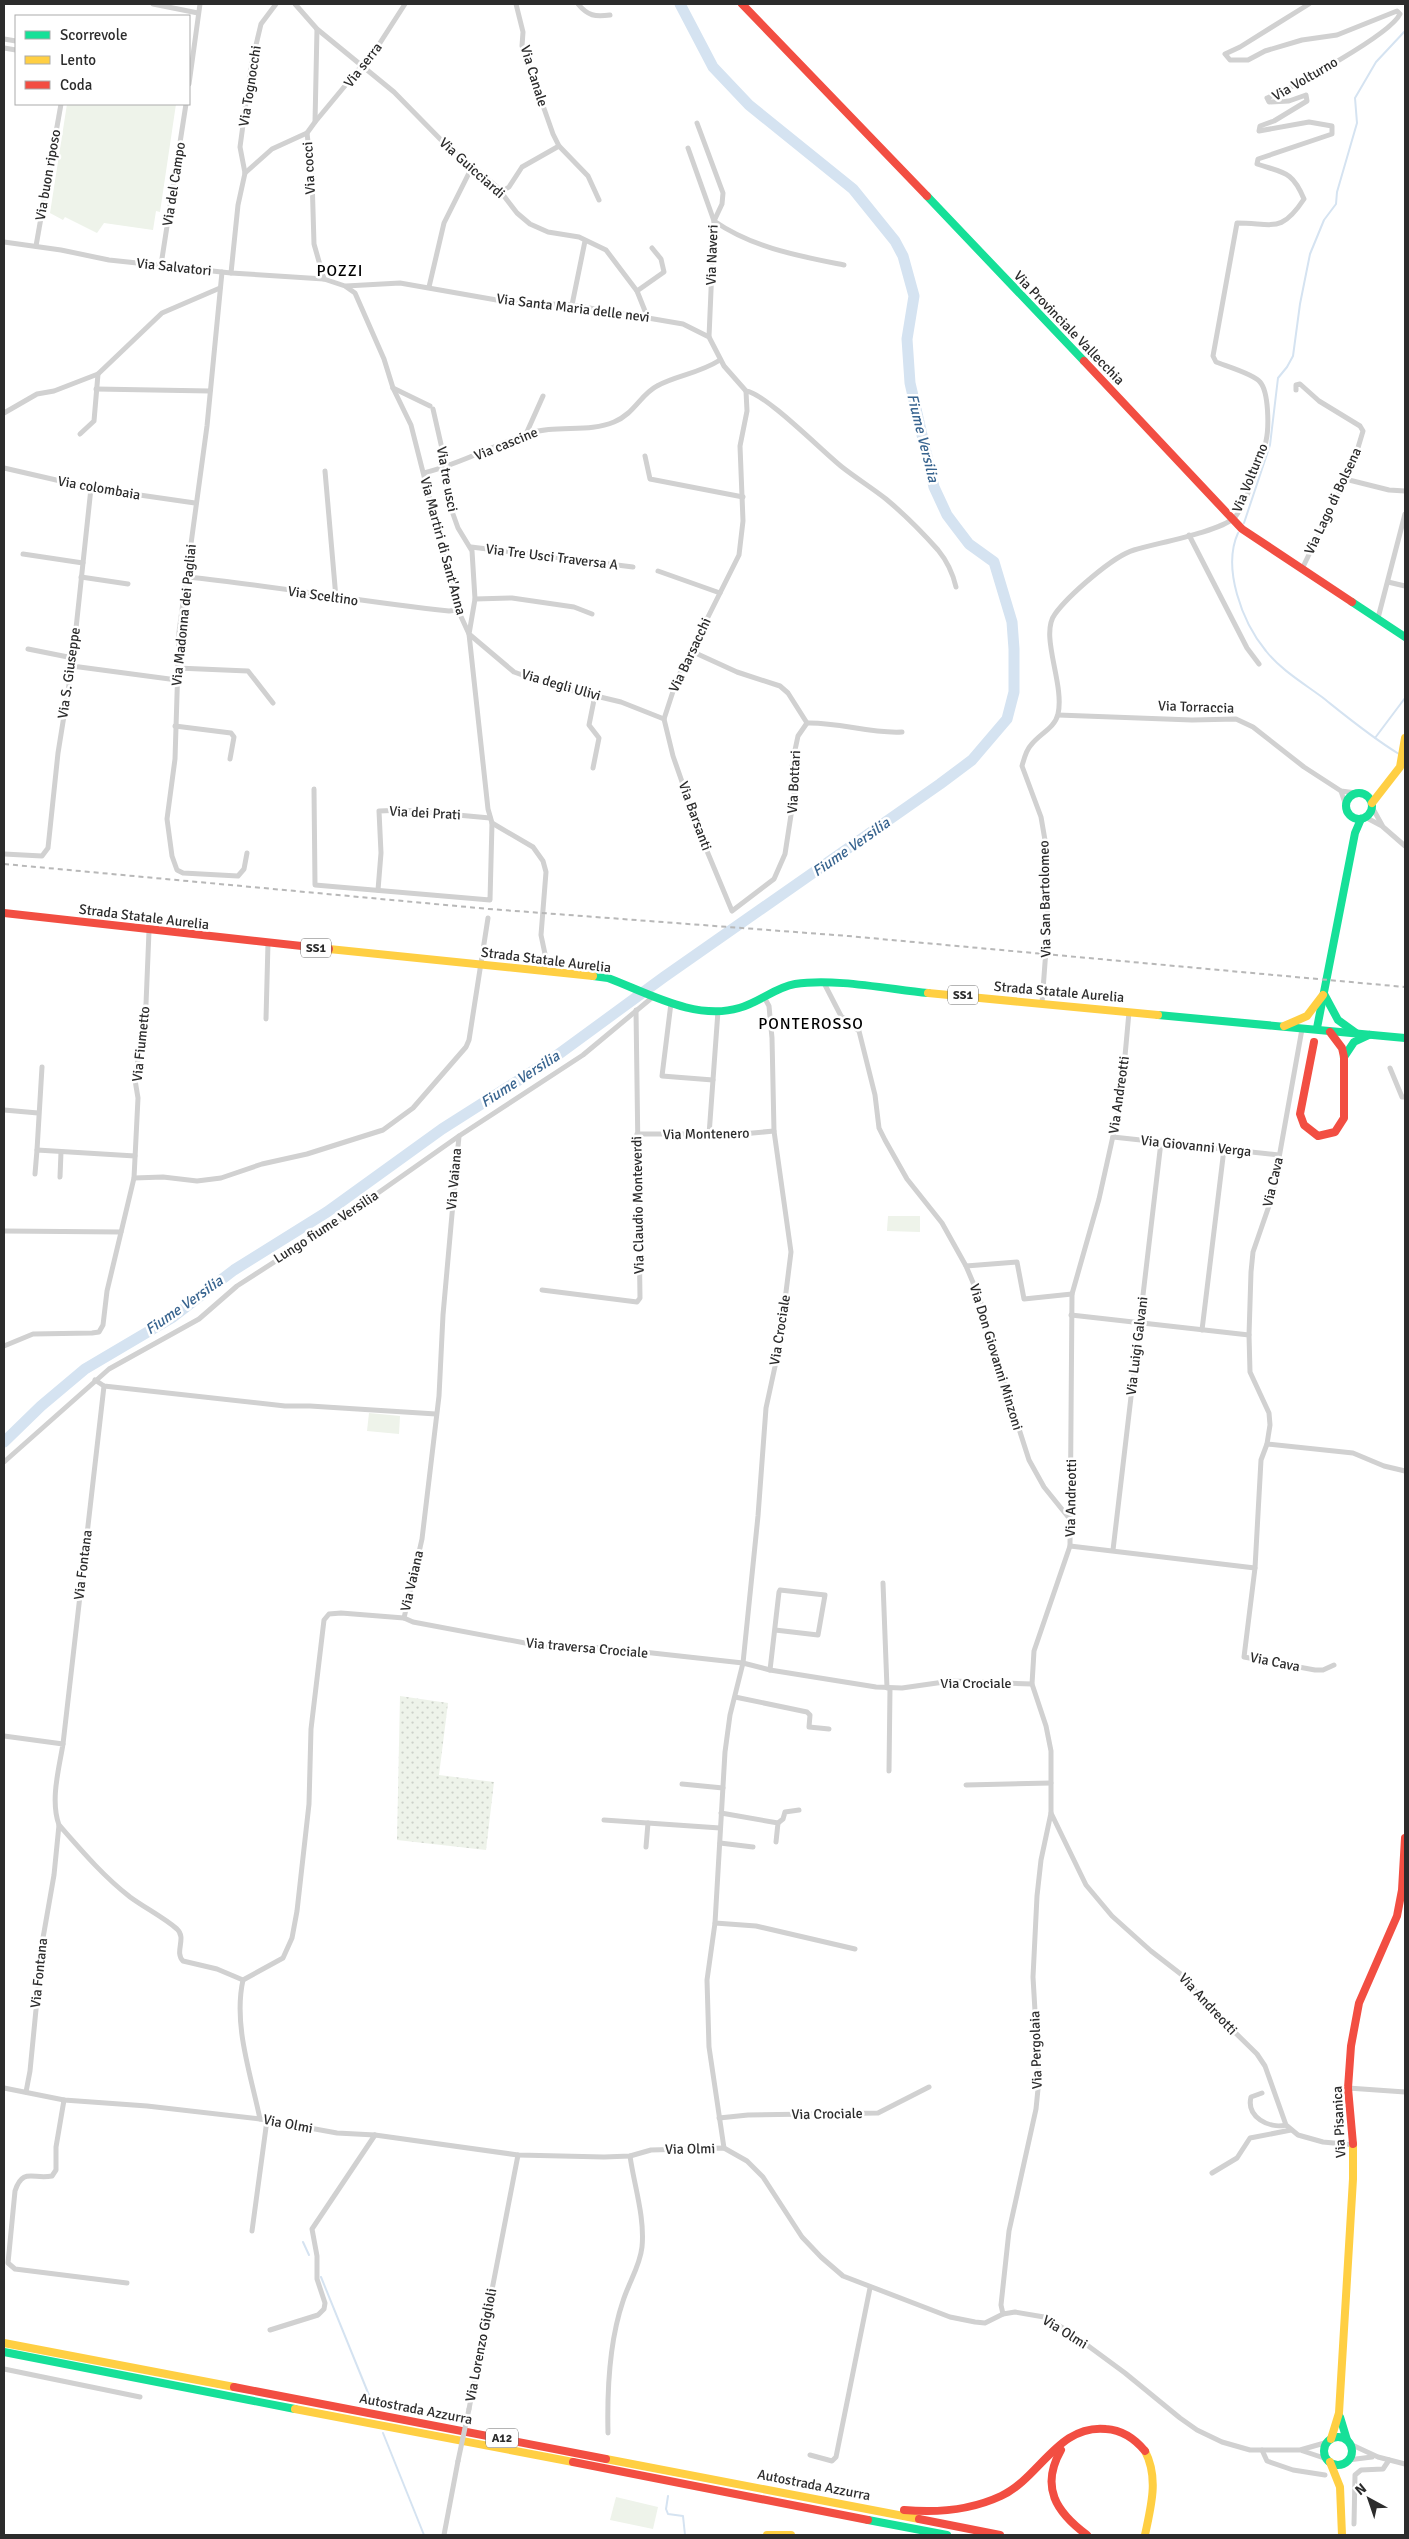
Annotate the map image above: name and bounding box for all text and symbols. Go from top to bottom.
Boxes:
legend [15,15,190,105]
text: Scorrevole [60,26,127,44]
street label: Via serra [340,39,386,91]
street label: Via Canale [517,43,551,109]
street label: Via Tognocchi [235,44,265,128]
text: Lento [60,51,96,69]
street label: Via Volturno [1269,53,1341,105]
text: Coda [60,76,92,94]
street label: Via buon riposo [32,128,64,222]
street label: Via Guicciardi [436,134,508,202]
street label: Via del Campo [159,141,189,227]
street label: Via cocci [299,141,319,195]
street label: Via Naveri [702,224,722,286]
street label: Via Salvatori [136,255,212,279]
district label: POZZI [317,261,363,281]
street label: Via Provinciale Vallecchia [1010,267,1128,389]
street label: Via Santa Maria delle nevi [495,290,651,326]
water label: Fiume Versilia [903,392,943,484]
street label: Via cascine [472,424,540,464]
street label: Via Volturno [1228,441,1272,515]
street label: Via tre usci [433,445,461,513]
street label: Via Lago di Bolsena [1301,445,1365,557]
street label: Via colombaia [56,472,142,504]
street label: Via Martiri di Sant'Anna [416,475,470,617]
street label: Via Tre Usci Traversa A [485,540,620,574]
street label: Via Madonna dei Pagliai [168,543,200,687]
street label: Via Sceltino [287,583,359,609]
street label: Via Barsacchi [665,615,715,695]
street label: Via S. Giuseppe [54,626,84,720]
street label: Via degli Ulivi [519,666,603,704]
street label: Via Torraccia [1158,697,1234,717]
street label: Via Bottari [784,750,804,814]
street label: Via Barsanti [675,779,715,853]
street label: Via dei Prati [389,803,461,823]
water label: Fiume Versilia [809,813,894,880]
street label: Via San Bartolomeo [1035,840,1055,958]
street label: Strada Statale Aurelia [78,901,210,933]
road number: SS1 [301,938,331,958]
street label: Strada Statale Aurelia [480,944,612,976]
street label: Strada Statale Aurelia [993,978,1125,1006]
road number: SS1 [948,986,978,1004]
street label: Via Fiumetto [129,1005,153,1083]
district label: PONTEROSSO [758,1014,864,1034]
water label: Fiume Versilia [477,1047,563,1111]
street label: Via Andreotti [1105,1055,1133,1135]
street label: Via Montenero [662,1125,750,1143]
street label: Via Giovanni Verga [1140,1132,1252,1160]
street label: Via Claudio Monteverdi [628,1136,648,1274]
street label: Via Vaiana [443,1147,465,1211]
street label: Via Cava [1259,1155,1287,1209]
street label: Lungo fiume Versilia [270,1187,382,1267]
water label: Fiume Versilia [142,1271,227,1338]
street label: Via Don Giovanni Minzoni [966,1282,1026,1432]
street label: Via Crociale [766,1293,794,1367]
street label: Via Luigi Galvani [1122,1296,1152,1396]
street label: Via Andreotti [1062,1459,1080,1537]
street label: Via Fontana [70,1529,96,1601]
street label: Via Vaiana [397,1549,427,1613]
street label: Via traversa Crociale [525,1634,649,1662]
street label: Via Cava [1248,1649,1302,1675]
street label: Via Crociale [940,1675,1012,1692]
street label: Via Fontana [27,1937,51,2009]
street label: Via Andreotti [1175,1970,1241,2038]
street label: Via Pergolaia [1026,2011,1046,2089]
street label: Via Pisanica [1329,2086,1349,2158]
street label: Via Crociale [791,2105,863,2123]
street label: Via Olmi [262,2111,314,2137]
street label: Via Olmi [665,2140,715,2158]
street label: Via Lorenzo Giglioli [462,2287,500,2403]
street label: Via Olmi [1039,2311,1091,2353]
street label: Autostrada Azzurra [358,2390,474,2428]
road number: A12 [486,2428,518,2448]
street label: Autostrada Azzurra [756,2466,872,2504]
north arrow [1344,2474,1394,2524]
text: N [1352,2480,1370,2499]

